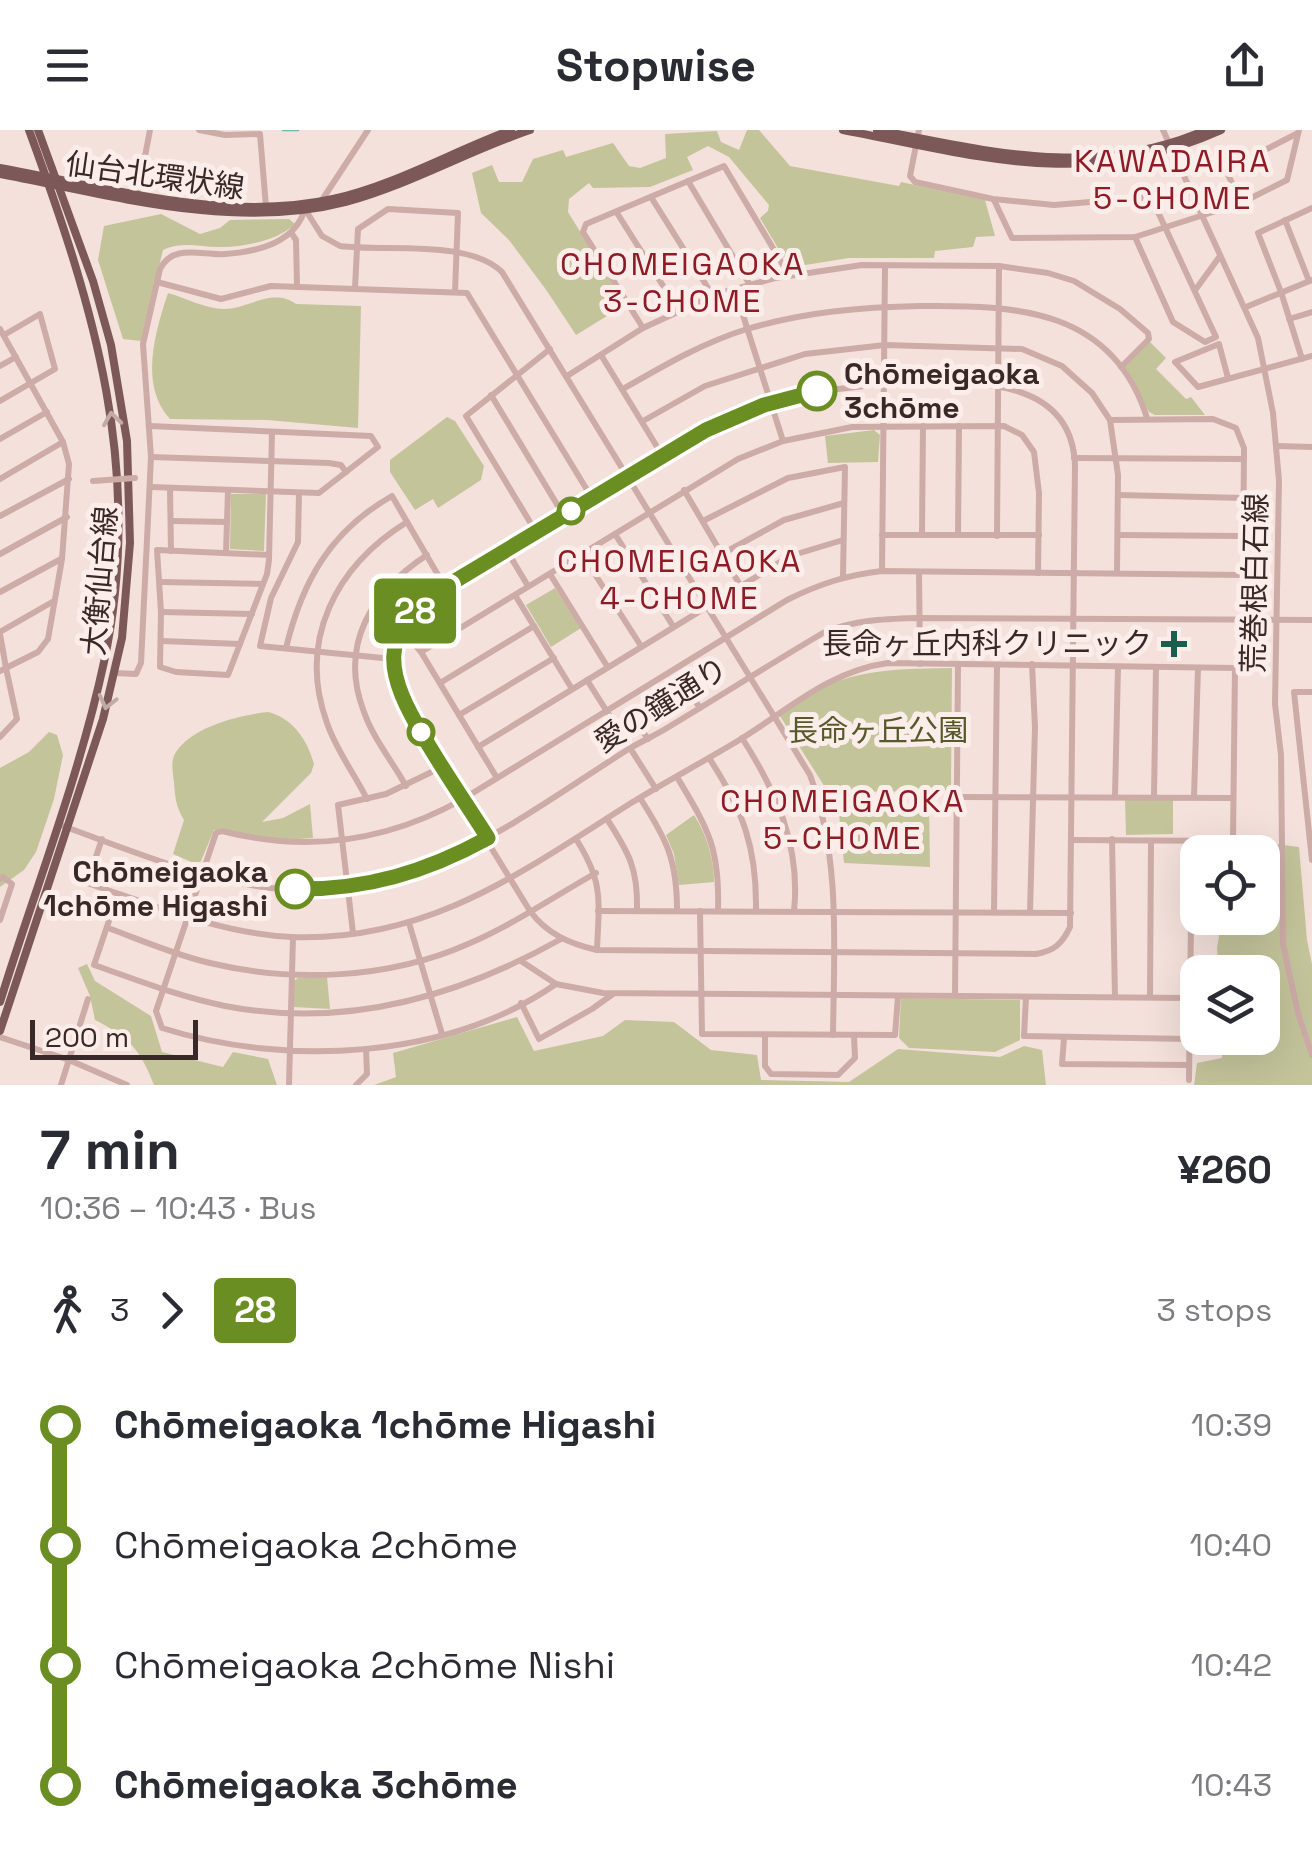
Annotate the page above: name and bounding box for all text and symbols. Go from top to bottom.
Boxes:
text: Stopwise [556,37,756,94]
icon: menu [40,38,95,93]
icon: share [1217,38,1272,93]
district label: KAWADAIRA 5-CHOME [1074,141,1272,218]
street label: 仙台北環状線 [63,144,247,207]
district label: CHOMEIGAOKA 3-CHOME [560,244,806,321]
place label: Chōmeigaoka 3chōme [844,354,1040,427]
marker: Chōmeigaoka 3chōme [798,372,836,410]
one-way arrow [103,411,124,428]
street label: 荒巻根白石線 [1233,493,1276,673]
unlabelled marker [558,498,584,524]
street label: 大衡仙台線 [74,505,125,657]
district label: CHOMEIGAOKA 4-CHOME [557,541,803,618]
line badge: 28 [370,578,460,644]
text: 28 [394,589,436,633]
place label: 長命ヶ丘内科クリニック [822,624,1152,663]
marker: 長命ヶ丘内科クリニック [1161,631,1187,657]
street label: 愛の鐘通り [587,648,735,761]
one-way arrow [98,693,119,710]
park label: 長命ヶ丘公園 [788,711,968,750]
unlabelled marker [408,719,434,745]
district label: CHOMEIGAOKA 5-CHOME [720,781,966,858]
map controls [1180,835,1280,1055]
button: locate [1180,835,1280,935]
place label: Chōmeigaoka 1chōme Higashi [43,852,268,925]
marker: Chōmeigaoka 1chōme Higashi [276,870,314,908]
button: layers [1180,955,1280,1055]
scale bar [30,1015,198,1060]
text: 200 m [45,1019,129,1055]
text: 7 min [40,1115,180,1185]
text: ¥260 [1178,1146,1272,1194]
text: 10:36 – 10:43 · Bus [40,1188,316,1228]
icon: walk [40,1283,95,1338]
icon: forward [144,1283,199,1338]
text: 28 [234,1288,276,1332]
text: 3 [110,1290,129,1330]
text: 3 stops [1157,1290,1272,1330]
text: Chōmeigaoka 1chōme Higashi [114,1401,656,1449]
text: 10:39 [1191,1405,1272,1445]
text: Chōmeigaoka 2chōme [114,1521,518,1569]
text: 10:40 [1190,1525,1272,1565]
text: Chōmeigaoka 2chōme Nishi [114,1641,615,1689]
text: 10:42 [1191,1645,1272,1685]
text: Chōmeigaoka 3chōme [114,1761,518,1809]
text: 10:43 [1191,1765,1272,1805]

